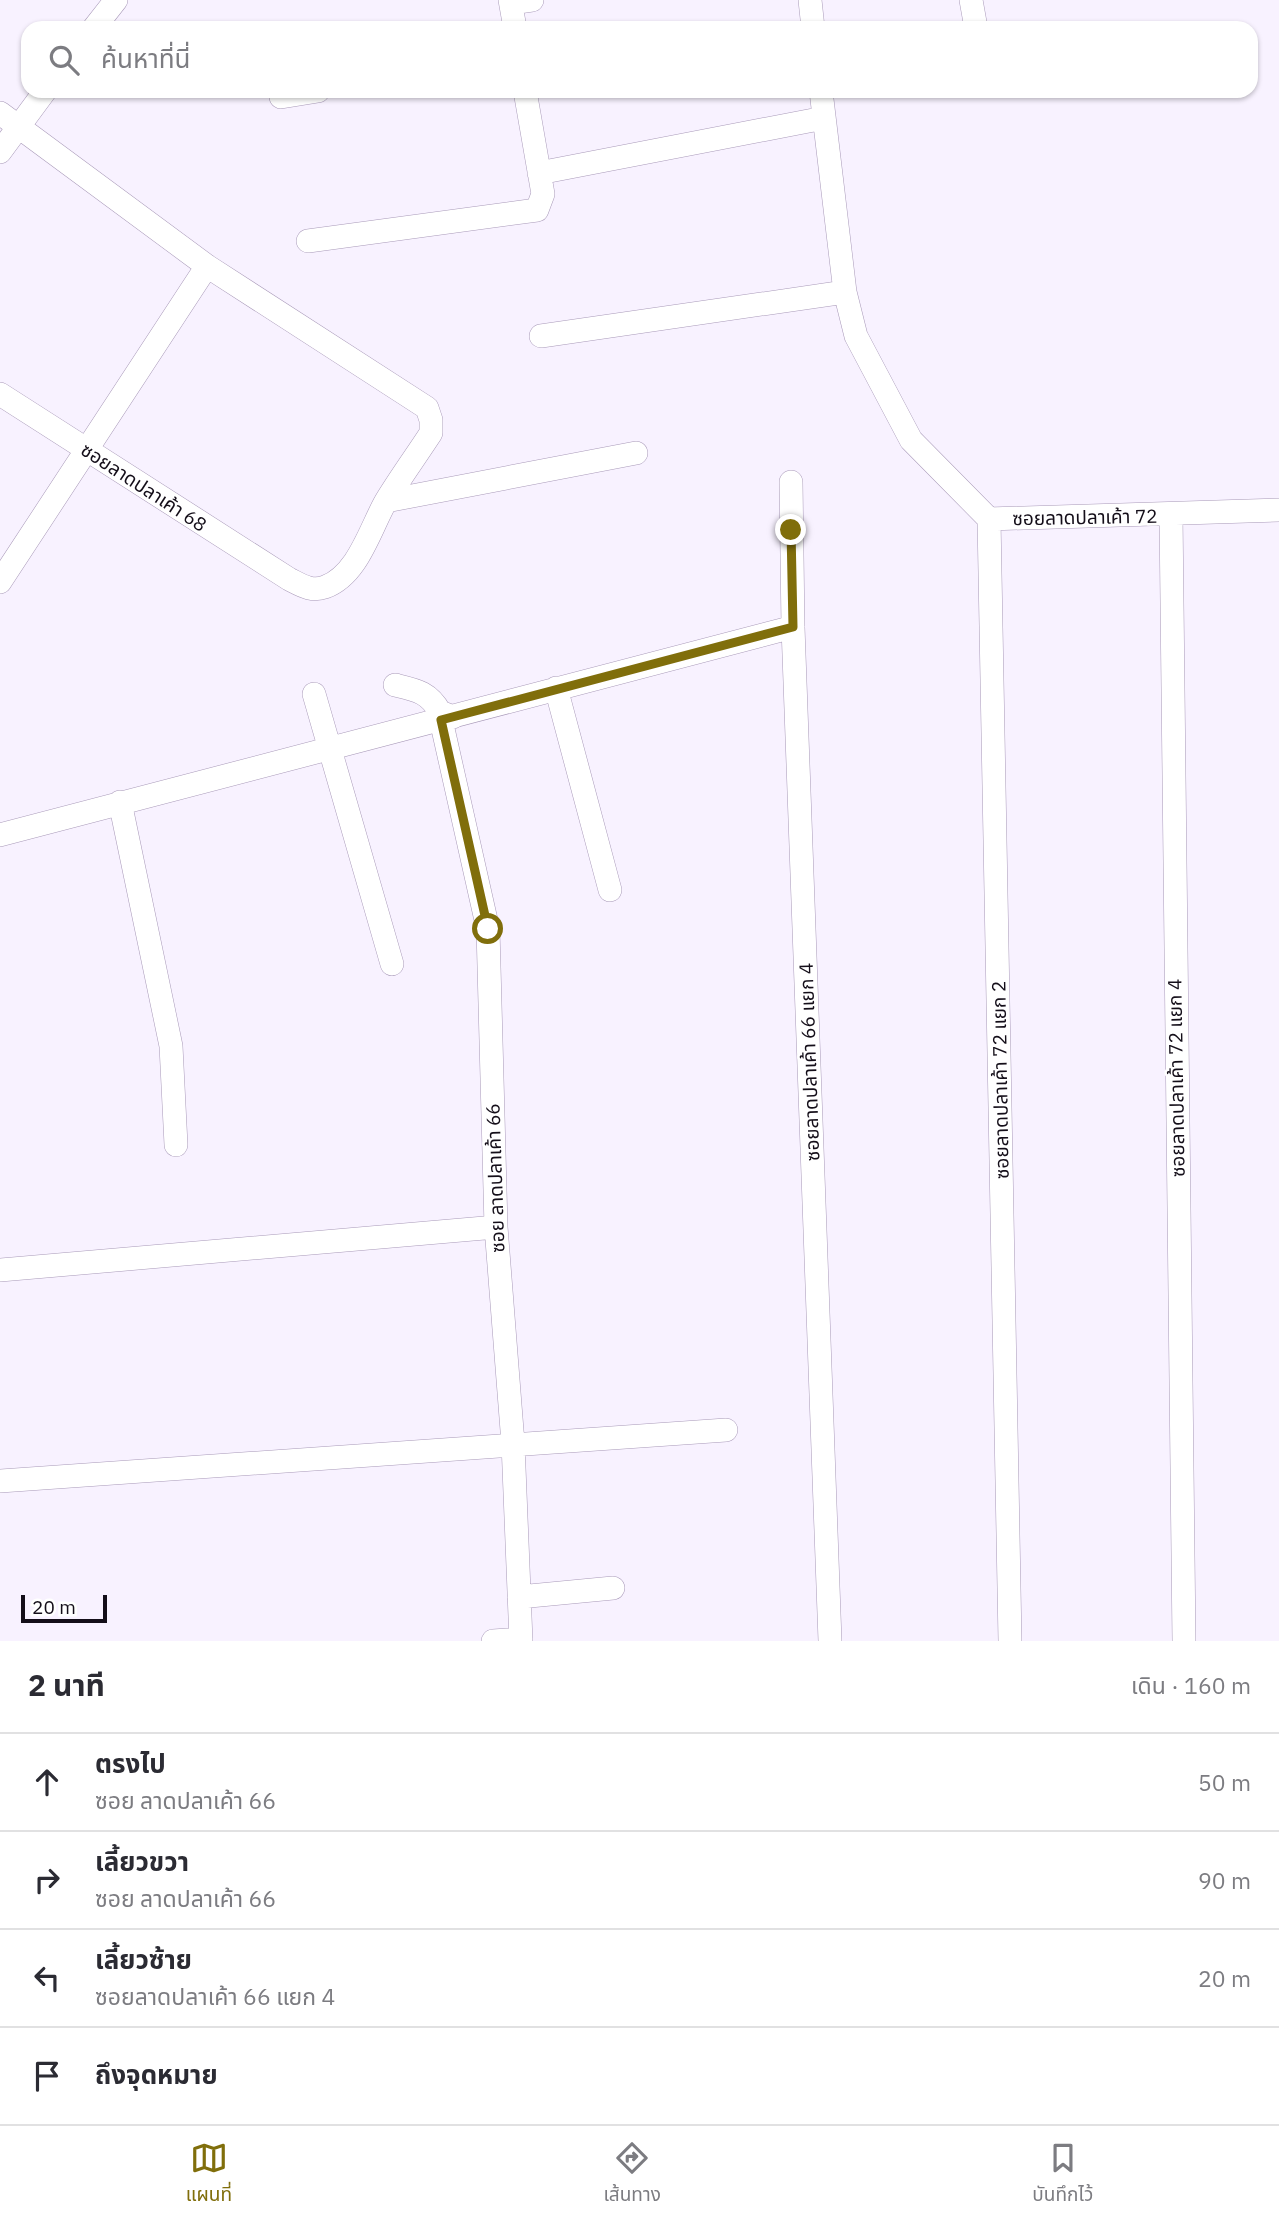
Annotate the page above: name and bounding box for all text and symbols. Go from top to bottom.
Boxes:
search box [21,21,1258,98]
icon: search [45,41,83,79]
text: ค้นหาที่นี่ [101,41,191,75]
street label: ซอยลาดปลาเค้า 68 [77,437,211,537]
street label: ซอยลาดปลาเค้า 72 [1012,504,1158,530]
route end [775,514,806,545]
route start [472,913,503,944]
street label: ซอยลาดปลาเค้า 66 แยก 4 [794,962,824,1162]
street label: ซอยลาดปลาเค้า 72 แยก 4 [1162,979,1190,1177]
street label: ซอยลาดปลาเค้า 72 แยก 2 [986,981,1014,1179]
street label: ซอย ลาดปลาเค้า 66 [480,1103,510,1253]
scale bar [21,1592,107,1624]
text: 20 m [32,1595,76,1619]
text: 2 นาที [28,1665,105,1704]
text: เดิน · 160 m [1131,1670,1251,1700]
text: ตรงไป [95,1746,166,1780]
icon: ahead [28,1763,66,1801]
text: 50 m [1198,1767,1251,1797]
text: ซอย ลาดปลาเค้า 66 [95,1785,276,1815]
text: เลี้ยวขวา [95,1844,189,1878]
icon: right [28,1861,66,1899]
text: 90 m [1198,1865,1251,1895]
text: ซอย ลาดปลาเค้า 66 [95,1883,276,1913]
text: เลี้ยวซ้าย [95,1942,192,1976]
icon: left [28,1959,66,1997]
text: 20 m [1198,1963,1251,1993]
text: ซอยลาดปลาเค้า 66 แยก 4 [95,1981,335,2011]
icon: arrive [28,2057,66,2095]
text: ถึงจุดหมาย [95,2057,218,2091]
tab: แผนที่ [186,2139,232,2210]
tab: เส้นทาง [603,2139,661,2210]
tab: บันทึกไว้ [1032,2139,1093,2210]

